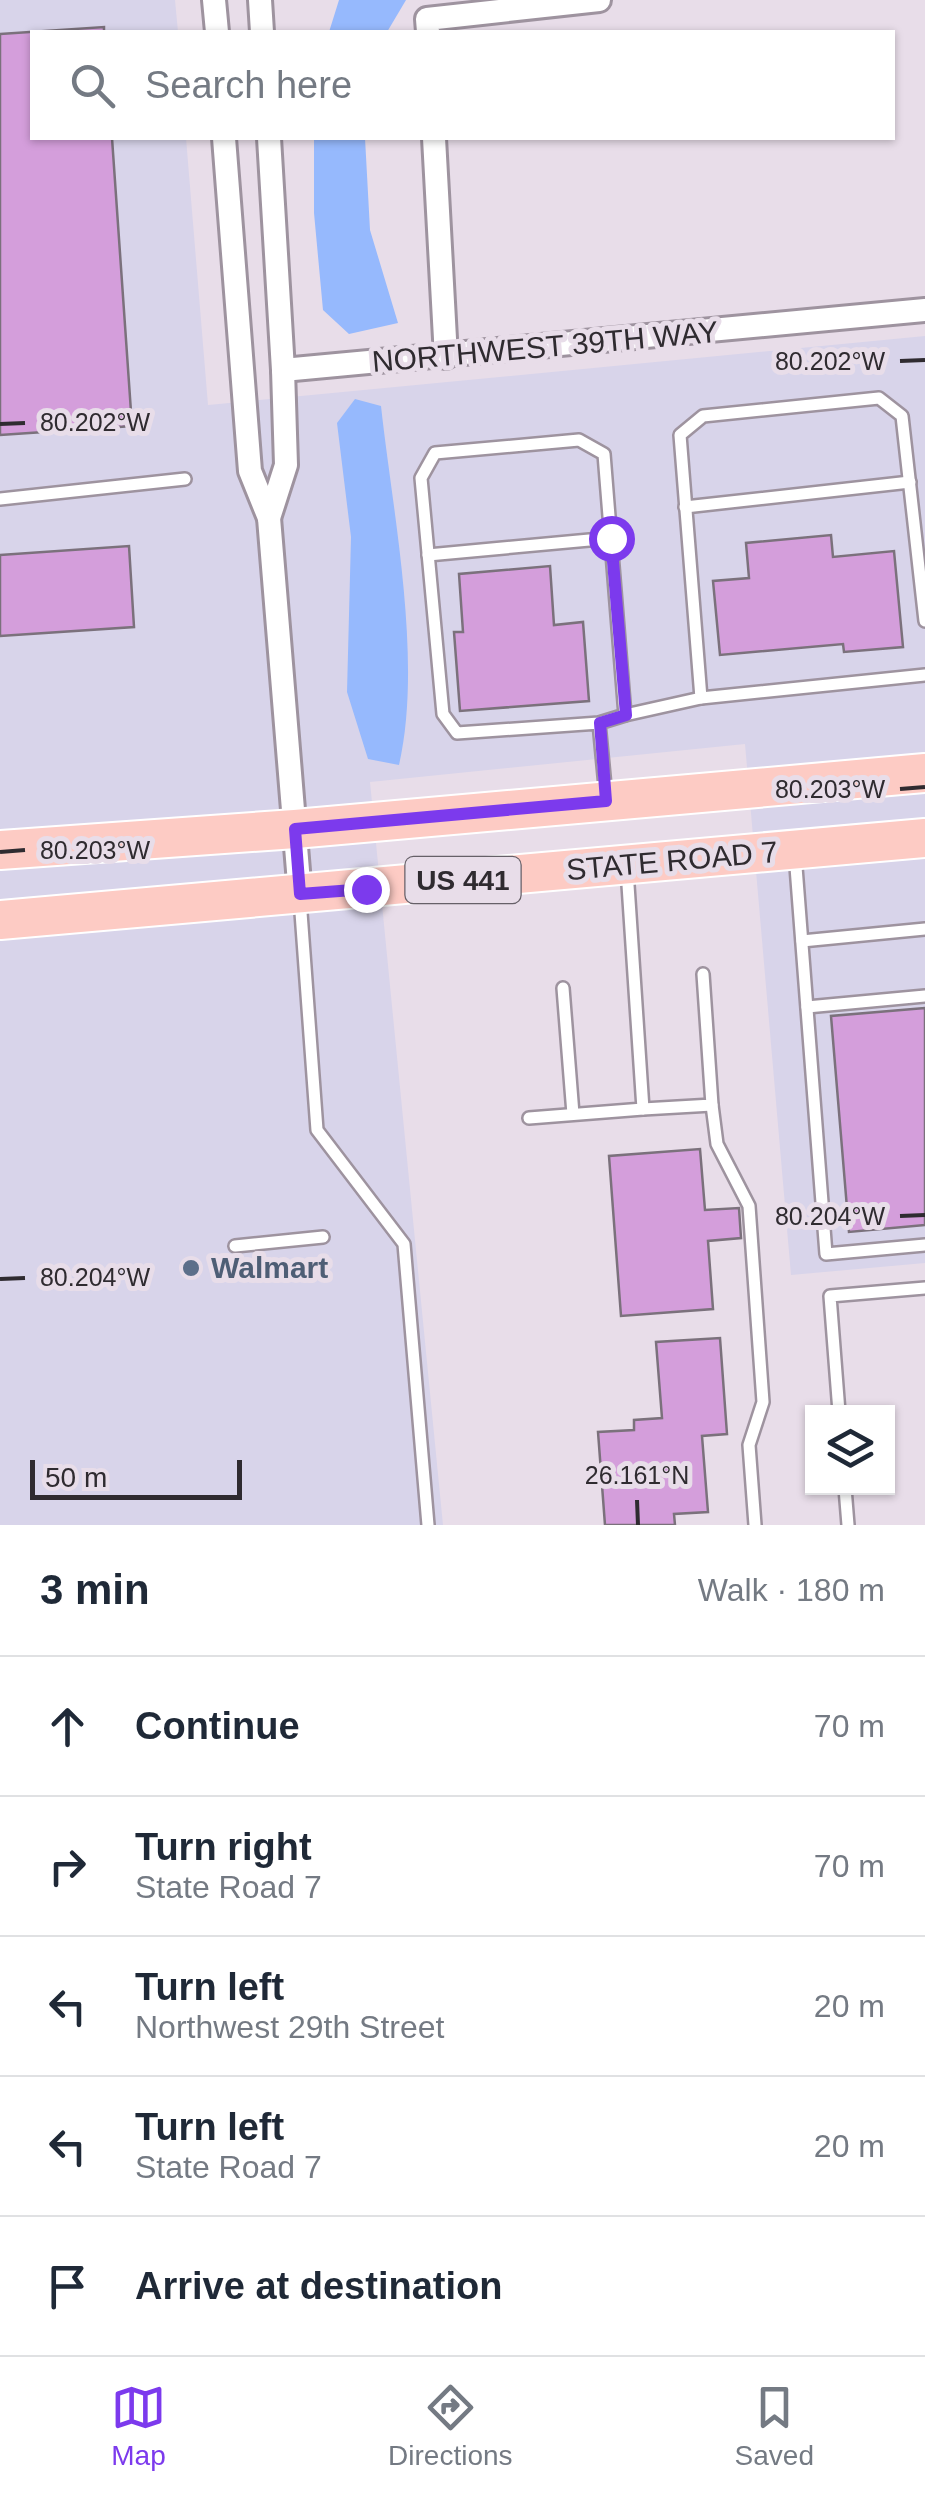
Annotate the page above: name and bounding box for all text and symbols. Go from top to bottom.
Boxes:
search box [30,30,895,140]
icon: search [65,58,120,113]
text: Search here [145,64,352,106]
street label: NORTHWEST 39TH WAY [371,315,719,378]
text: 80.202°W [775,347,885,375]
text: 80.202°W [40,408,150,436]
route start [589,516,635,562]
text: 80.203°W [775,775,885,803]
street label: STATE ROAD 7 [565,835,779,886]
text: 80.203°W [40,836,150,864]
road number: US 441 [406,857,520,903]
route end [344,867,390,913]
text: 80.204°W [775,1202,885,1230]
place label: Walmart [211,1251,328,1284]
marker: Walmart [180,1257,202,1279]
text: 80.204°W [40,1263,150,1291]
map controls [805,1405,895,1495]
button: layers [805,1405,895,1495]
scale bar [30,1455,242,1500]
text: 26.161°N [585,1461,689,1489]
text: 50 m [45,1462,107,1493]
text: 3 min [40,1566,150,1613]
text: Walk · 180 m [698,1572,885,1608]
icon: ahead [40,1699,95,1754]
text: Continue [135,1705,300,1747]
text: 70 m [814,1708,885,1744]
text: Turn right [135,1826,312,1868]
icon: right [40,1839,95,1894]
text: 70 m [814,1848,885,1884]
text: State Road 7 [135,1869,322,1905]
text: Turn left [135,1966,284,2008]
icon: left [40,1979,95,2034]
text: 20 m [814,1988,885,2024]
text: Northwest 29th Street [135,2009,444,2045]
text: Turn left [135,2106,284,2148]
icon: left [40,2119,95,2174]
text: 20 m [814,2128,885,2164]
text: State Road 7 [135,2149,322,2185]
icon: arrive [40,2259,95,2314]
text: Arrive at destination [135,2265,502,2307]
tab: Map [111,2380,166,2472]
tab: Directions [388,2380,513,2472]
tab: Saved [735,2380,814,2472]

